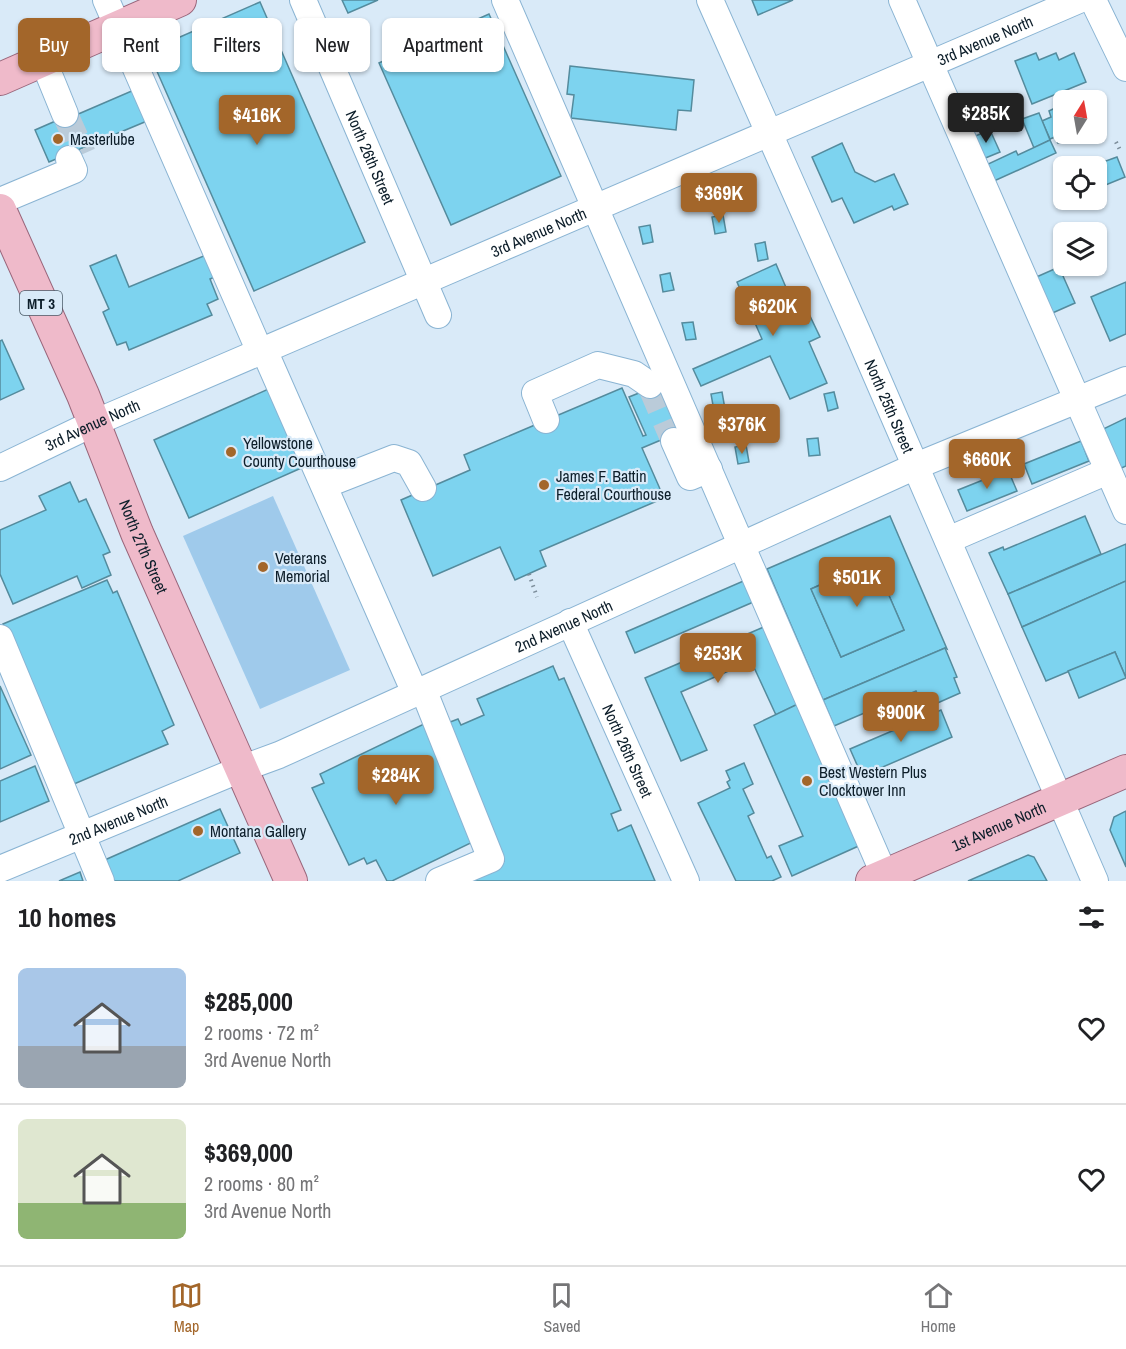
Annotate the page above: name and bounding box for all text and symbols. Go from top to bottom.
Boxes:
street label: 3rd Avenue North [934,10,1036,71]
chip: Buy [18,18,90,72]
chip: Rent [102,18,180,72]
chip: Filters [192,18,282,72]
chip: New [294,18,370,72]
chip: Apartment [382,18,504,72]
north arrow [1053,90,1107,144]
map controls [1053,90,1107,276]
pin: $285K [944,93,1028,144]
pin: $416K [215,95,299,146]
text: $285K [962,99,1010,126]
text: $416K [233,101,281,128]
street label: North 26th Street [341,107,400,208]
place label: Masterlube [70,128,135,150]
marker: Masterlube [51,132,65,146]
button: locate [1053,156,1107,210]
pin: $369K [677,173,761,224]
text: $369K [695,179,743,206]
street label: 3rd Avenue North [487,202,590,262]
button: layers [1053,222,1107,276]
pin: $620K [731,286,815,337]
road number: MT 3 [20,291,62,315]
text: $620K [749,292,797,319]
street label: North 25th Street [860,356,920,457]
street label: 3rd Avenue North [41,394,143,456]
pin: $376K [700,404,784,455]
text: $376K [718,410,766,437]
place label: Yellowstone County Courthouse [243,432,356,472]
pin: $660K [945,439,1029,490]
marker: Yellowstone County Courthouse [224,445,238,459]
text: $660K [963,445,1011,472]
place label: James F. Battin Federal Courthouse [556,465,671,505]
marker: James F. Battin Federal Courthouse [537,478,551,492]
street label: North 27th Street [114,496,174,597]
place label: Veterans Memorial [275,547,330,587]
pin: $501K [815,557,899,608]
marker: Veterans Memorial [256,560,270,574]
text: $501K [833,563,881,590]
street label: 2nd Avenue North [511,594,616,658]
pin: $253K [676,633,760,684]
text: $253K [694,639,742,666]
pin: $900K [859,692,943,743]
text: $900K [877,698,925,725]
street label: North 26th Street [597,701,658,801]
pin: $284K [354,755,438,806]
text: $284K [372,761,420,788]
place label: Best Western Plus Clocktower Inn [819,761,927,801]
marker: Best Western Plus Clocktower Inn [800,774,814,788]
street label: 2nd Avenue North [66,790,171,850]
street label: 1st Avenue North [948,796,1049,856]
place label: Montana Gallery [210,820,307,842]
marker: Montana Gallery [191,824,205,838]
text: 10 homes [18,900,116,935]
icon: filters [1075,901,1108,934]
text: $285,000 [204,984,293,1019]
icon: home [66,992,138,1064]
icon: heart [1075,1012,1108,1045]
text: 2 rooms · 72 m² [204,1019,319,1046]
text: 3rd Avenue North [204,1046,331,1073]
text: $369,000 [204,1135,293,1170]
icon: home [66,1143,138,1215]
icon: heart [1075,1163,1108,1196]
text: 2 rooms · 80 m² [204,1170,319,1197]
text: 3rd Avenue North [204,1197,331,1224]
tab: Map [170,1279,203,1337]
tab: Saved [543,1279,581,1337]
tab: Home [921,1279,956,1337]

